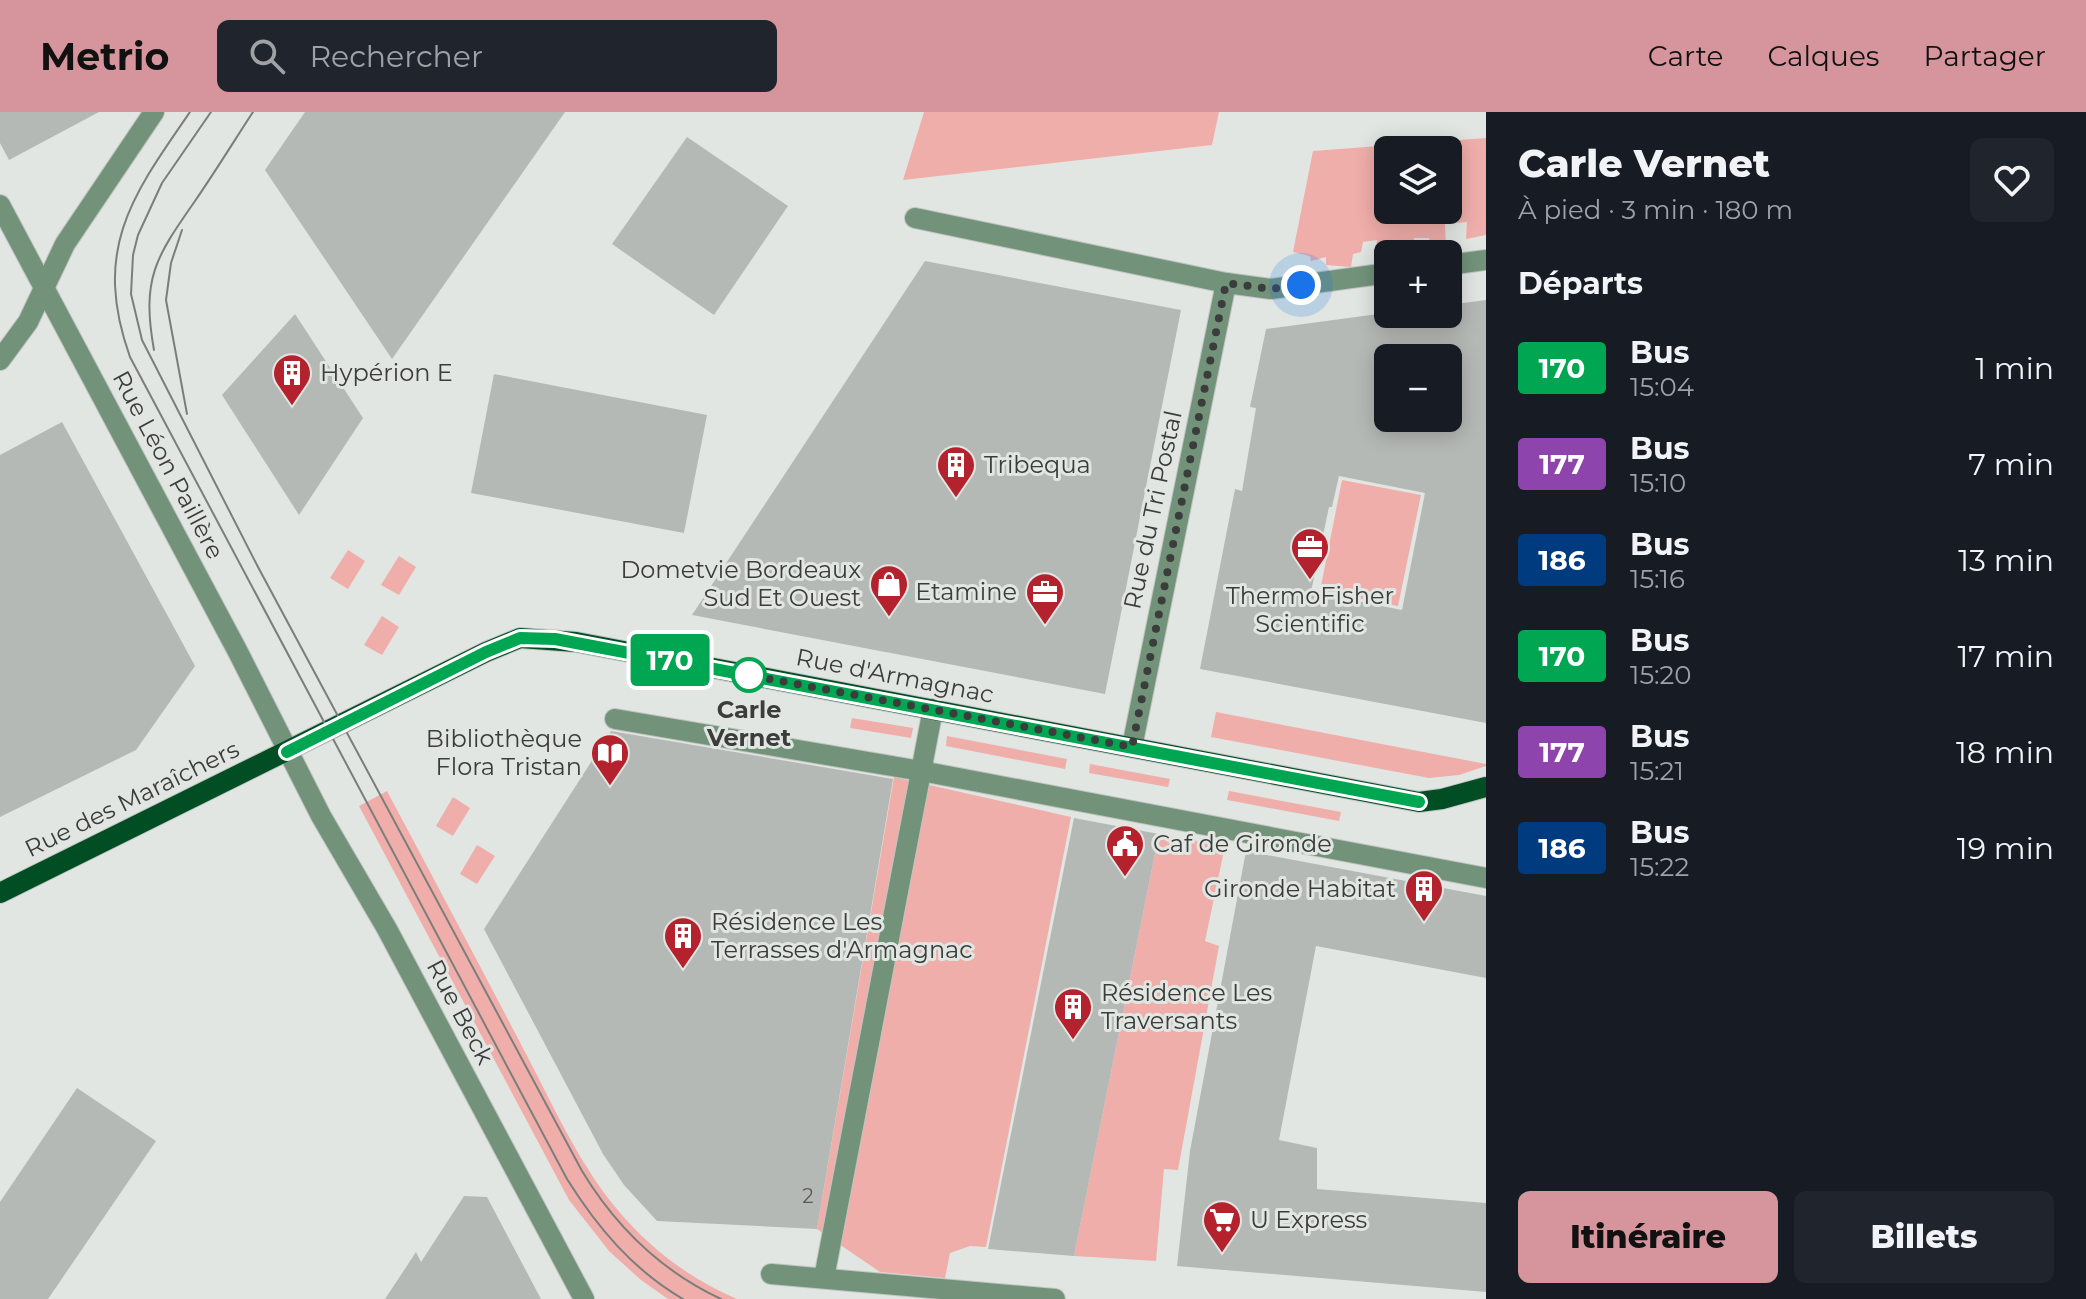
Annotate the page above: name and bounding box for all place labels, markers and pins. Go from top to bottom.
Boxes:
building icon: Hypérion E [271,352,313,407]
place label: Hypérion E [320,358,453,387]
building icon: Tribequa [935,444,977,499]
place label: Tribequa [984,450,1091,479]
office icon: ThermoFisher Scientific [1289,526,1331,581]
place label: Dometvie Bordeaux Sud Et Ouest [620,555,861,612]
shop icon: Dometvie Bordeaux Sud Et Ouest [868,563,910,618]
office icon: Etamine [1024,571,1066,626]
place label: Etamine [915,577,1017,606]
place label: ThermoFisher Scientific [1226,581,1394,638]
marker: Carle Vernet [732,658,766,692]
place label: Carle Vernet [706,695,792,752]
place label: Bibliothèque Flora Tristan [426,724,582,781]
library icon: Bibliothèque Flora Tristan [589,732,631,787]
public building icon: Caf de Gironde [1104,823,1146,878]
place label: Caf de Gironde [1153,829,1332,858]
building icon: Gironde Habitat [1403,868,1445,923]
place label: Gironde Habitat [1204,874,1396,903]
place label: Résidence Les Terrasses d'Armagnac [711,907,973,964]
building icon: Résidence Les Terrasses d'Armagnac [662,915,704,970]
place label: Résidence Les Traversants [1101,978,1272,1035]
building icon: Résidence Les Traversants [1052,986,1094,1041]
supermarket icon: U Express [1201,1199,1243,1254]
place label: U Express [1250,1205,1367,1234]

